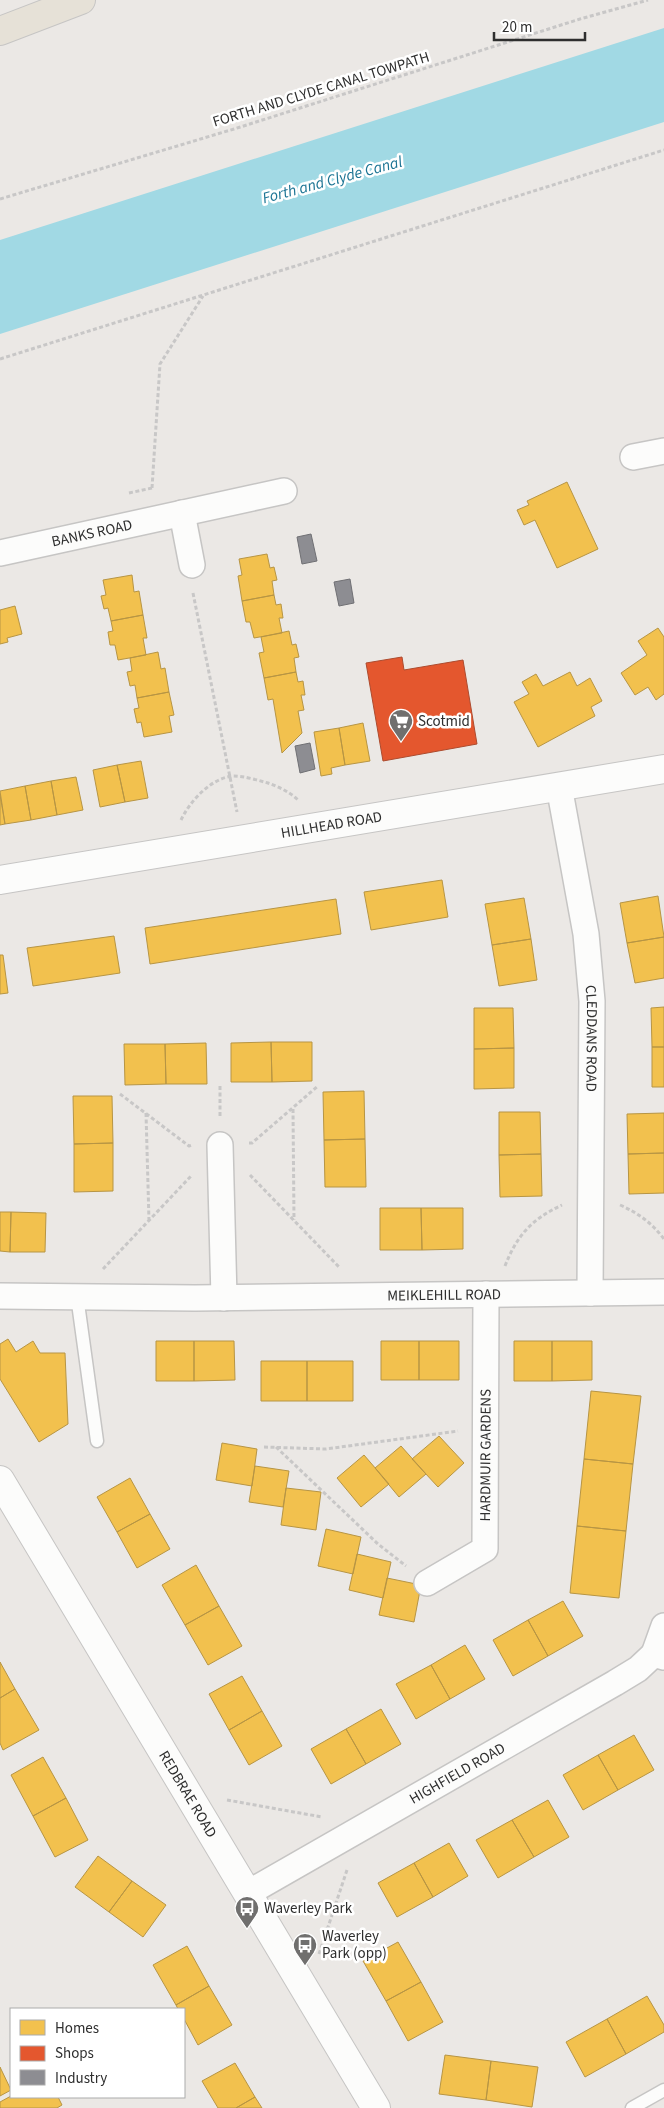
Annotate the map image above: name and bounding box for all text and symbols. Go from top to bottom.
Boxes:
scale bar [494,10,585,42]
text: 20 m [502,17,532,38]
street label: FORTH AND CLYDE CANAL TOWPATH [210,46,432,132]
water label: Forth and Clyde Canal [260,151,405,209]
street label: BANKS ROAD [50,514,134,552]
supermarket icon: Scotmid [388,708,414,742]
place label: Scotmid [418,711,470,732]
street label: HILLHEAD ROAD [279,806,384,844]
street label: CLEDDANS ROAD [580,984,602,1092]
street label: MEIKLEHILL ROAD [387,1284,501,1307]
street label: HARDMUIR GARDENS [475,1389,497,1522]
street label: HIGHFIELD ROAD [406,1738,509,1810]
street label: REDBRAE ROAD [153,1747,222,1842]
bus stop icon: Waverley Park [234,1895,260,1929]
place label: Waverley Park [264,1898,353,1919]
place label: Waverley Park (opp) [322,1926,387,1964]
bus stop icon: Waverley Park (opp) [292,1932,318,1966]
legend [10,2008,185,2098]
text: Homes [55,2018,99,2039]
text: Shops [55,2043,94,2064]
text: Industry [55,2068,107,2089]

